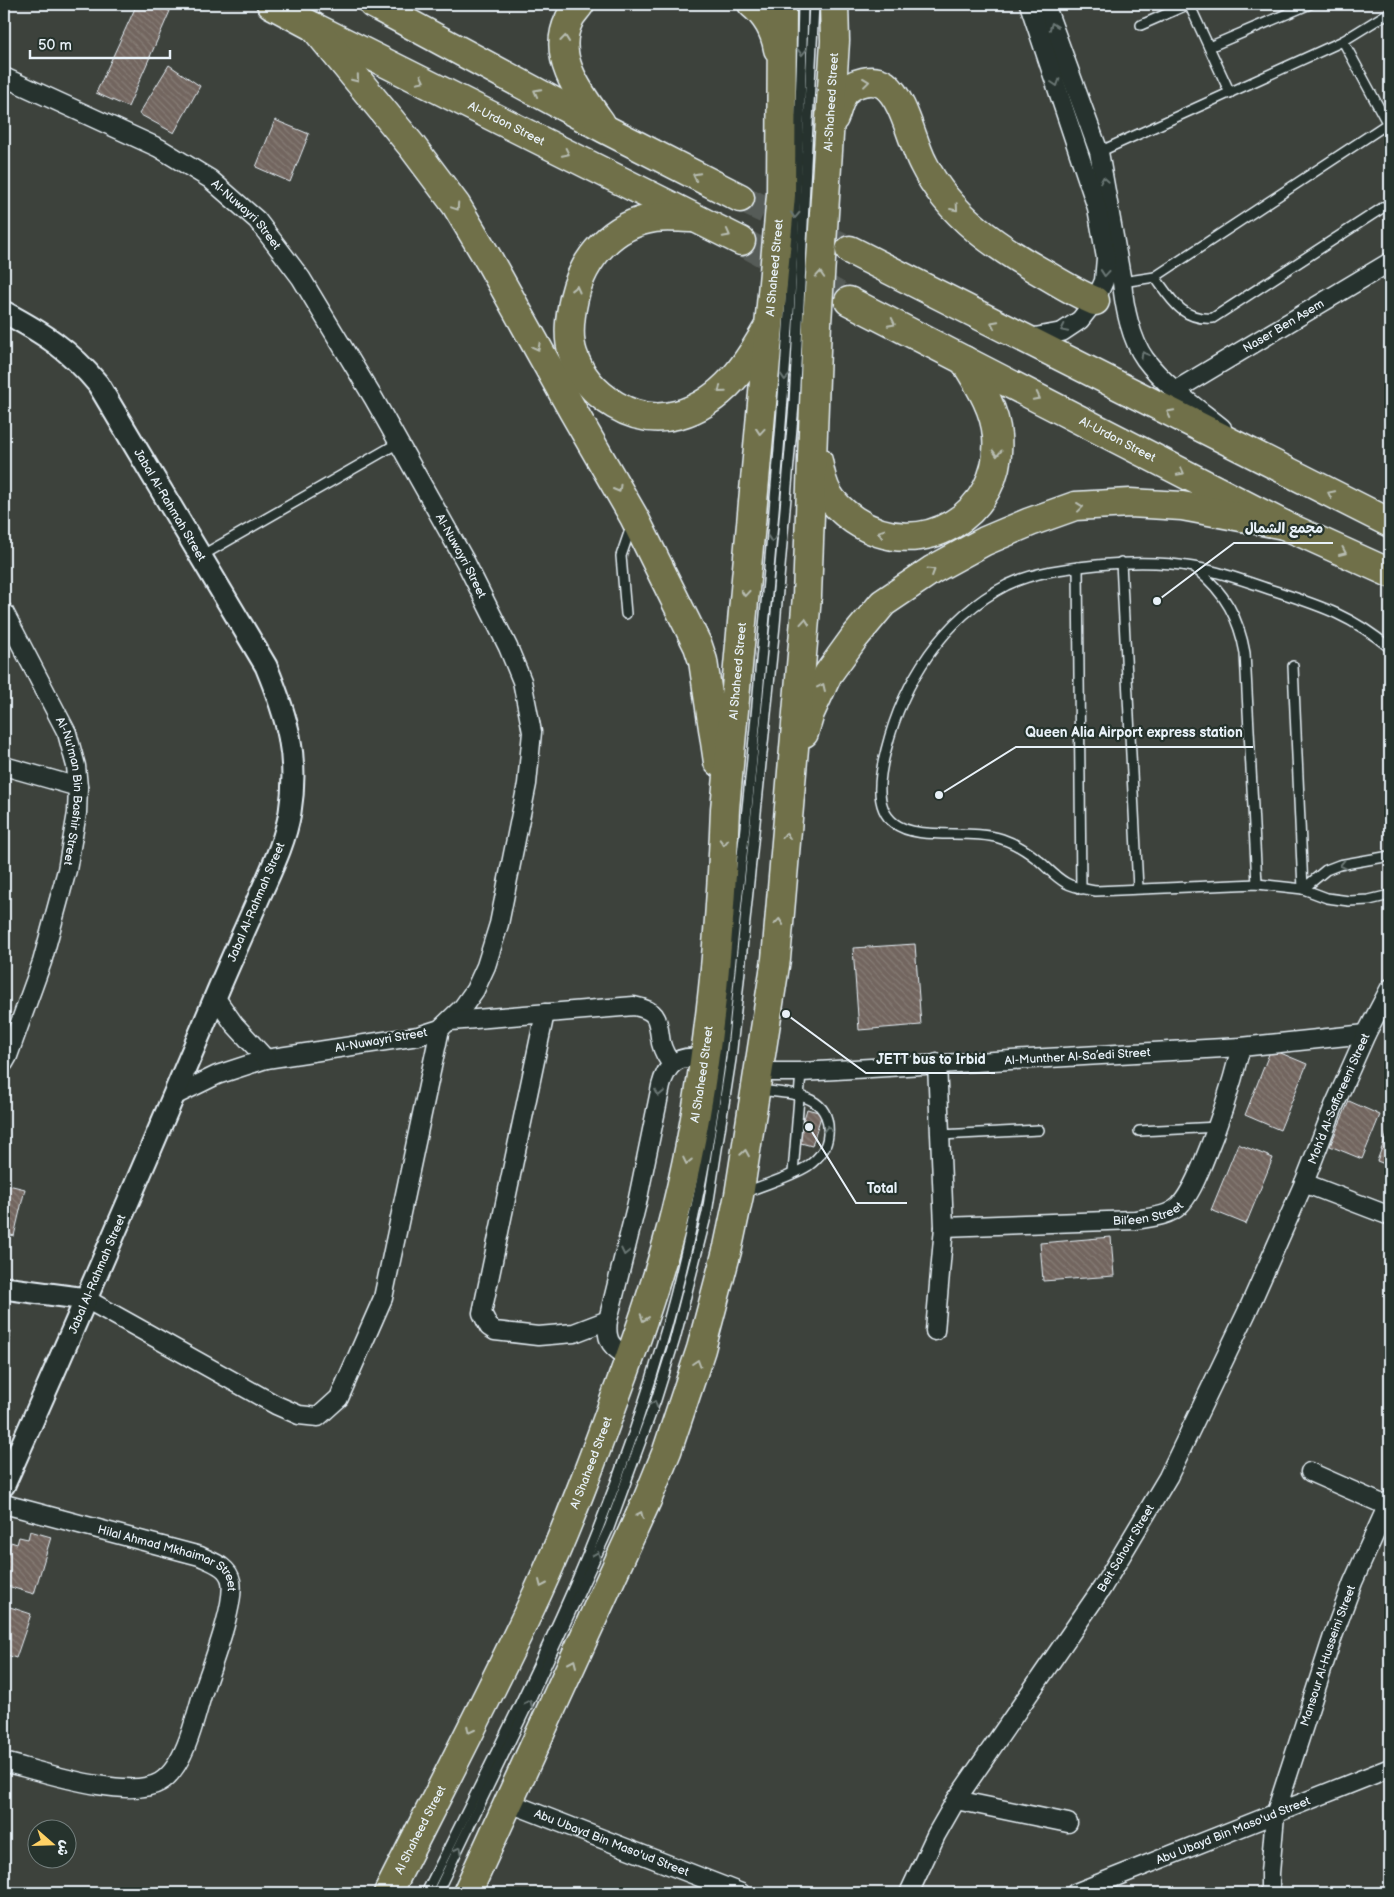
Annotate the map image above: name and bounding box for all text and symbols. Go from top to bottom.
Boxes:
one-way arrow [1049,22,1059,31]
scale bar [30,28,170,60]
one-way arrow [559,34,570,42]
text: 50 m [38,36,72,55]
one-way arrow [797,49,807,57]
street label: Al-Shaheed Street [821,52,842,152]
one-way arrow [351,73,360,82]
one-way arrow [415,74,424,84]
one-way arrow [862,77,870,88]
one-way arrow [1050,79,1060,87]
one-way arrow [533,88,542,98]
street label: Al-Urdon Street [465,98,547,150]
one-way arrow [561,147,570,157]
one-way arrow [693,172,702,182]
street label: Al-Nuwayri Street [208,176,284,253]
one-way arrow [1100,176,1110,184]
one-way arrow [450,201,459,210]
one-way arrow [949,202,958,211]
one-way arrow [790,211,801,219]
street label: Al Shaheed Street [763,218,787,317]
one-way arrow [721,228,730,238]
one-way arrow [815,270,826,278]
one-way arrow [1100,270,1111,278]
one-way arrow [570,284,581,293]
street label: Naser Ben Asem [1240,296,1327,356]
one-way arrow [887,317,896,327]
one-way arrow [990,320,999,330]
one-way arrow [1060,323,1069,334]
one-way arrow [531,342,541,351]
one-way arrow [1140,351,1150,360]
one-way arrow [780,373,791,381]
one-way arrow [717,384,726,393]
one-way arrow [1032,391,1041,401]
one-way arrow [1166,409,1175,419]
street label: Al-Urdon Street [1077,414,1158,466]
one-way arrow [755,428,766,436]
street label: Jabal Al-Rahmah Street [130,446,209,564]
one-way arrow [992,450,1002,458]
one-way arrow [1176,466,1185,476]
one-way arrow [611,483,621,492]
one-way arrow [1327,489,1336,500]
one-way arrow [1077,502,1085,513]
street label: Al-Nuwayri Street [432,511,489,601]
callout: مجمع الشمال [1234,514,1333,543]
text: مجمع الشمال [1245,520,1323,538]
one-way arrow [877,529,886,539]
one-way arrow [767,535,778,543]
one-way arrow [1338,545,1347,556]
one-way arrow [927,567,936,577]
one-way arrow [740,590,751,598]
one-way arrow [799,618,810,626]
street label: Al Shaheed Street [726,622,750,720]
one-way arrow [816,683,827,692]
street label: Al-Nu'man Bin Bashir Street [52,715,85,867]
callout: Queen Alia Airport express station [1016,718,1253,747]
text: Queen Alia Airport express station [1025,724,1243,741]
one-way arrow [780,832,791,840]
one-way arrow [718,838,729,846]
street label: Jabal Al-Rahmah Street [225,840,288,964]
one-way arrow [1339,859,1348,870]
one-way arrow [773,917,784,925]
street label: Al-Nuwayri Street [334,1025,429,1056]
street label: Al Shaheed Street [687,1025,717,1124]
street label: Moh’d Al-Saffareeni Street [1305,1031,1373,1166]
callout: JETT bus to Irbid [866,1044,995,1073]
street label: Al-Munther Al-Sa’edi Street [1004,1045,1151,1068]
text: JETT bus to Irbid [876,1051,986,1068]
one-way arrow [655,1088,665,1097]
one-way arrow [823,1125,833,1133]
one-way arrow [740,1149,750,1158]
one-way arrow [682,1157,693,1166]
callout: Total [856,1174,907,1203]
text: Total [867,1180,897,1197]
street label: Bil’een Street [1113,1199,1187,1229]
street label: Jabal Al-Rahmah Street [66,1212,129,1336]
one-way arrow [620,1247,631,1256]
one-way arrow [640,1313,650,1322]
one-way arrow [691,1359,701,1367]
one-way arrow [649,1400,659,1408]
street label: Al Shaheed Street [567,1415,616,1511]
street label: Beit Sahour Street [1094,1502,1158,1595]
one-way arrow [634,1511,645,1520]
street label: Hilal Ahmad Mkhaimar Street [96,1522,239,1592]
one-way arrow [591,1552,601,1560]
one-way arrow [537,1579,548,1588]
street label: Mansour Al-Husseini Street [1297,1583,1359,1728]
one-way arrow [567,1659,578,1668]
one-way arrow [523,1699,533,1708]
one-way arrow [466,1725,476,1734]
street label: Al Shaheed Street [392,1783,450,1877]
street label: Abu Ubayd Bin Maso'ud Street [1154,1793,1313,1868]
street label: Abu Ubayd Bin Maso'ud Street [532,1806,691,1880]
north arrow [28,1820,78,1870]
text: ش [53,1838,74,1858]
one-way arrow [452,1846,462,1855]

